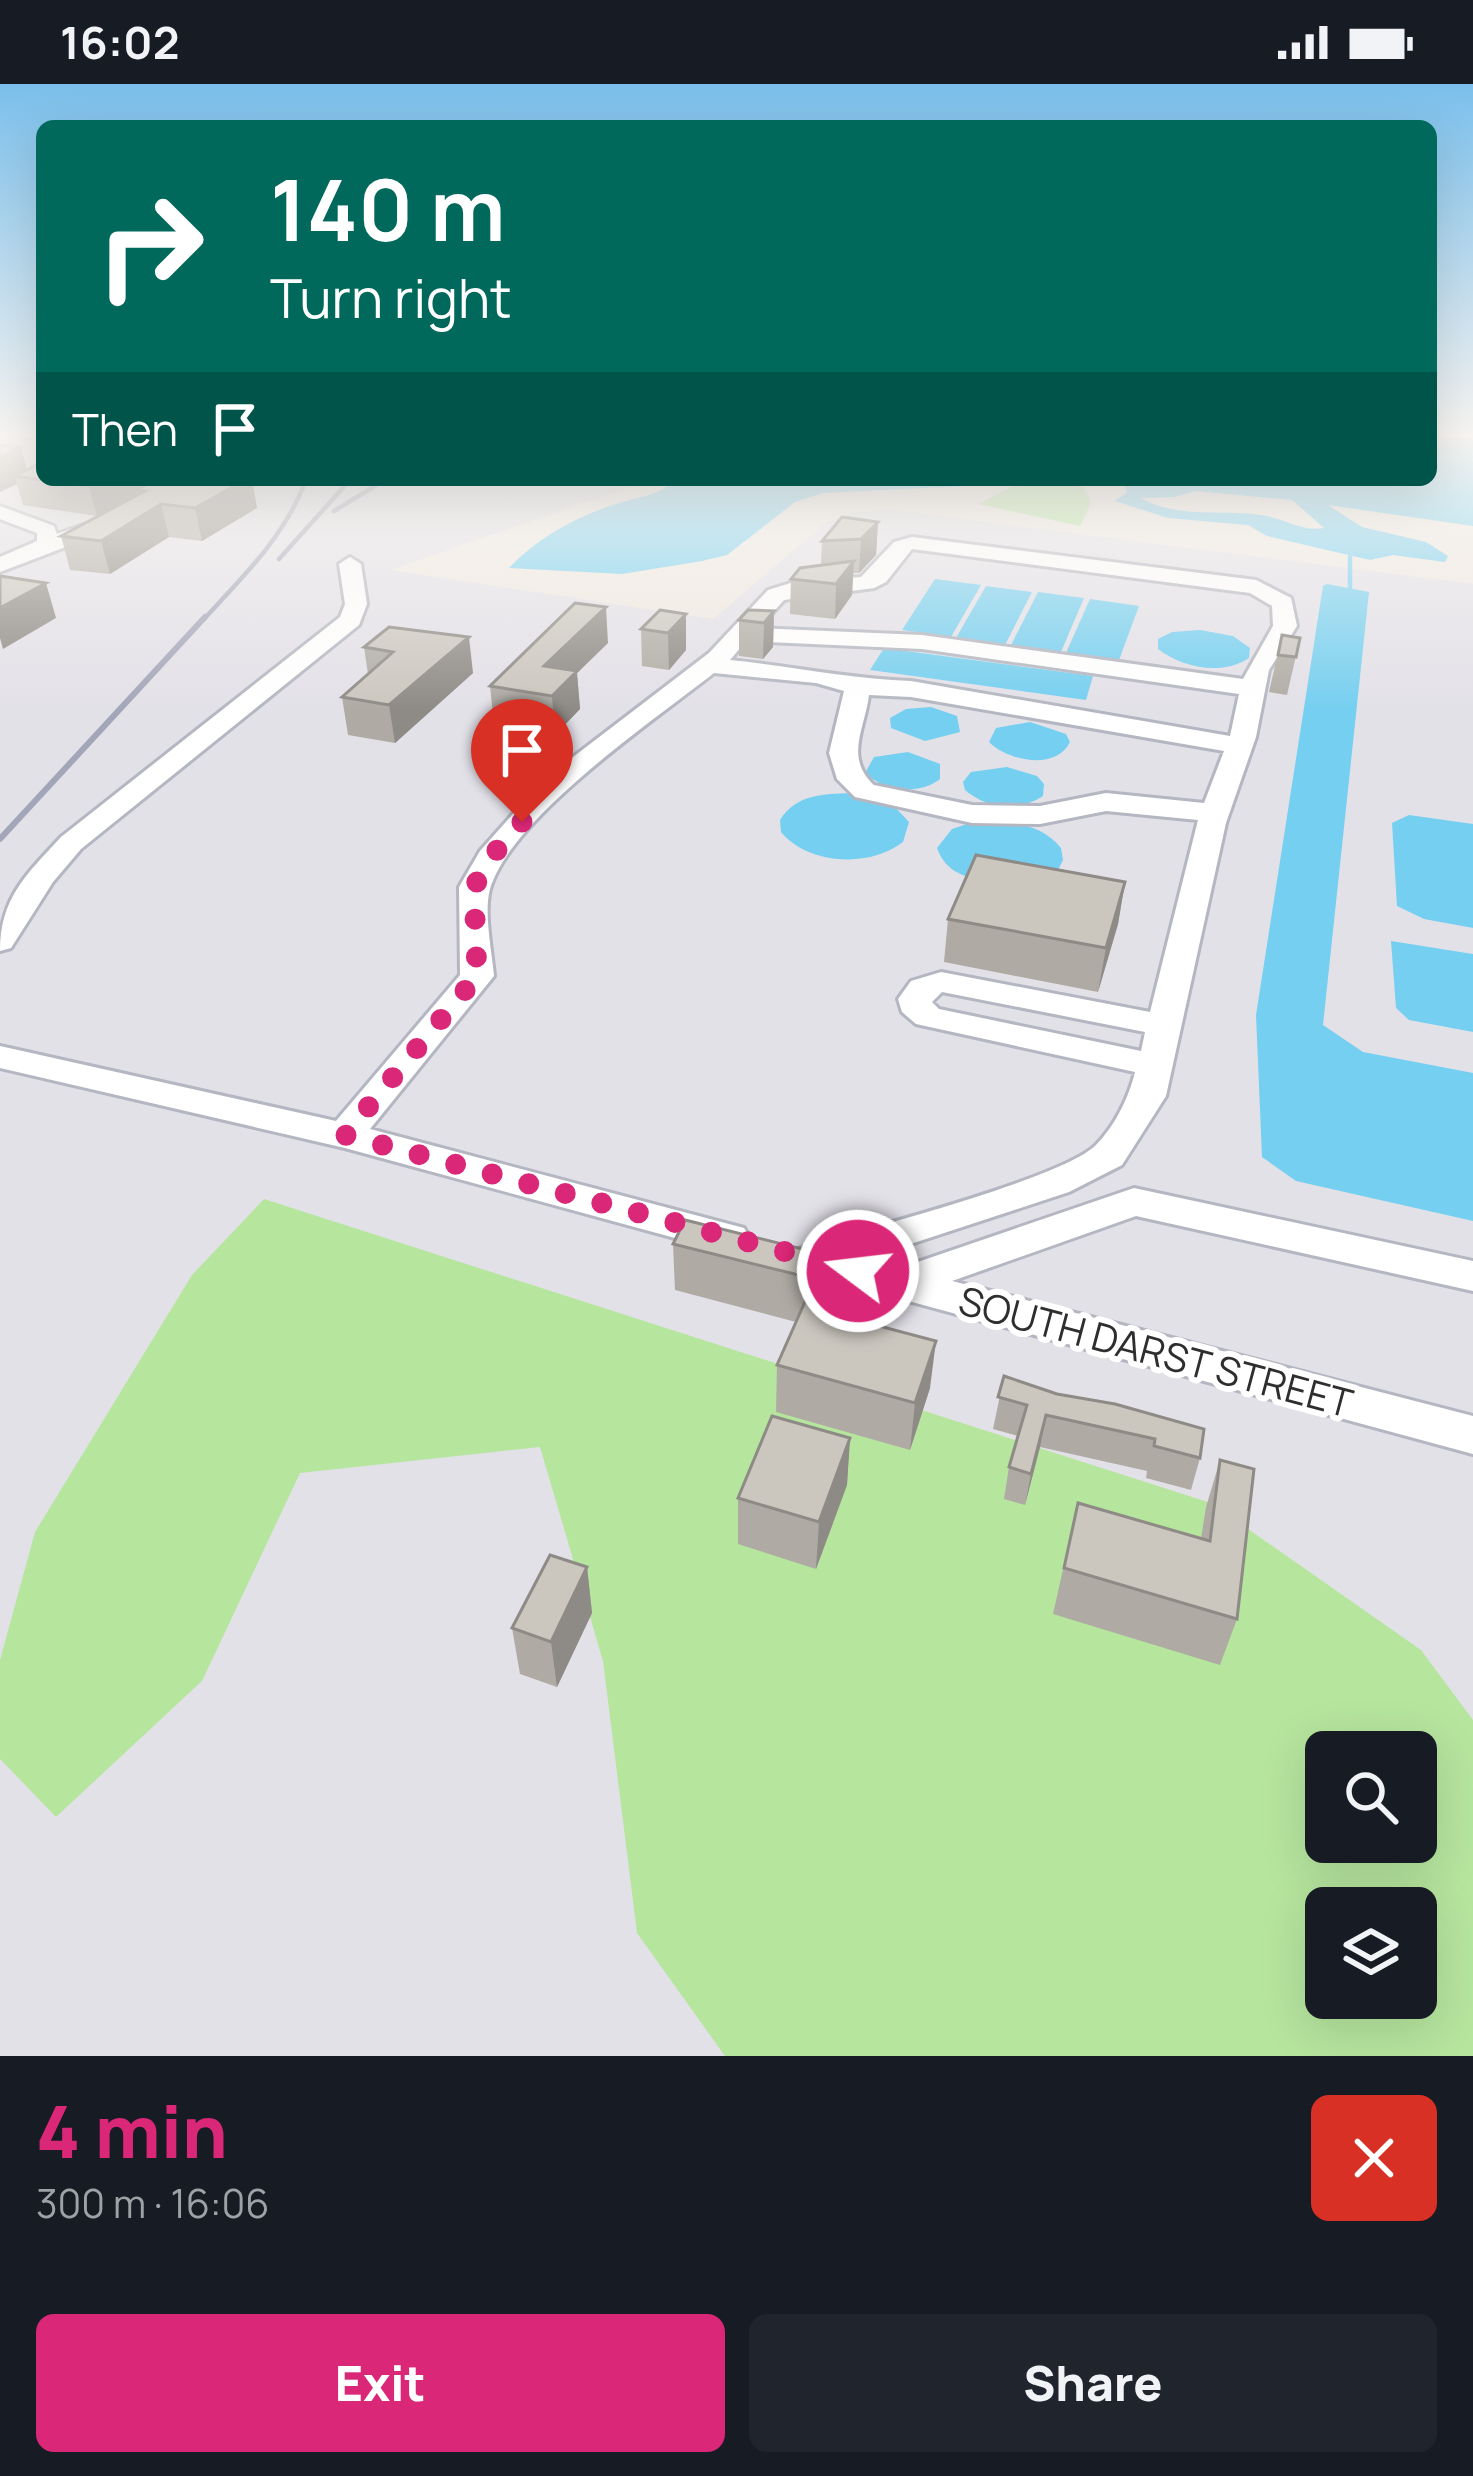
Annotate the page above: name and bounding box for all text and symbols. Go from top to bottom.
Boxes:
text: 16:02 [60,11,180,73]
text: 140 m [270,151,506,266]
icon: right [72,168,228,324]
text: Turn right [270,260,512,334]
icon: arrive [202,396,268,462]
text: Then [72,398,178,460]
pin [471,699,573,822]
icon: arrive [489,717,555,783]
position arrow [795,1208,921,1334]
street label: SOUTH DARST STREET [953,1272,1359,1430]
map controls [1305,1731,1437,2019]
button: search [1305,1731,1437,1863]
button: layers [1305,1887,1437,2019]
text: 4 min [36,2081,228,2180]
button: close [1311,2095,1437,2221]
text: 300 m · 16:06 [36,2176,270,2230]
button: Exit [36,2314,725,2452]
button: Share [749,2314,1437,2452]

